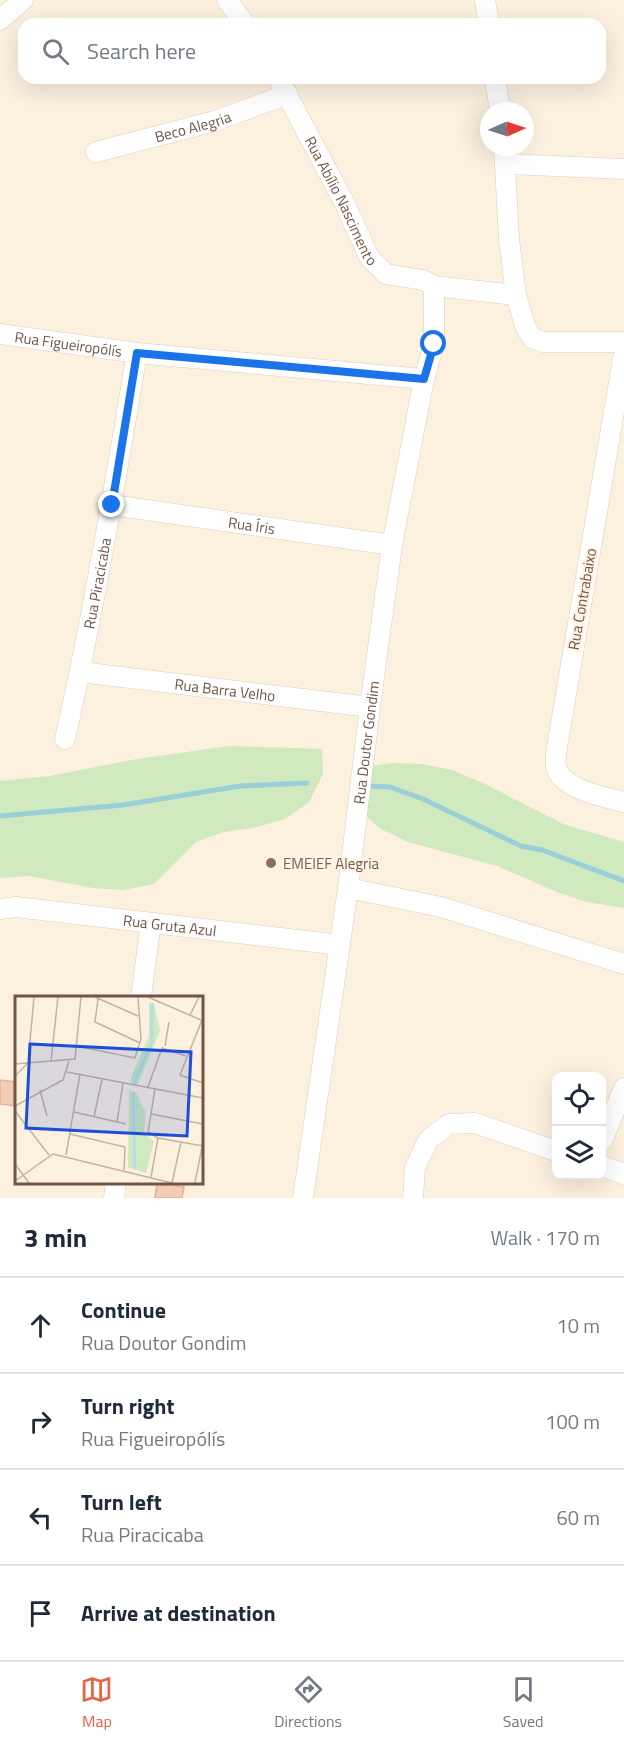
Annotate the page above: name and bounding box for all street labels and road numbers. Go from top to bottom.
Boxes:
street label: Beco Alegria [152,104,235,148]
street label: Rua Abílio Nascimento [299,132,383,271]
street label: Rua Figueiropólís [13,325,124,362]
street label: Rua Íris [227,510,277,540]
street label: Rua Piracicaba [77,535,117,631]
street label: Rua Contrabaixo [562,546,602,652]
street label: Rua Barra Velho [173,672,277,707]
street label: Rua Doutor Gondim [347,679,385,805]
street label: Rua Gruta Azul [122,908,218,942]

